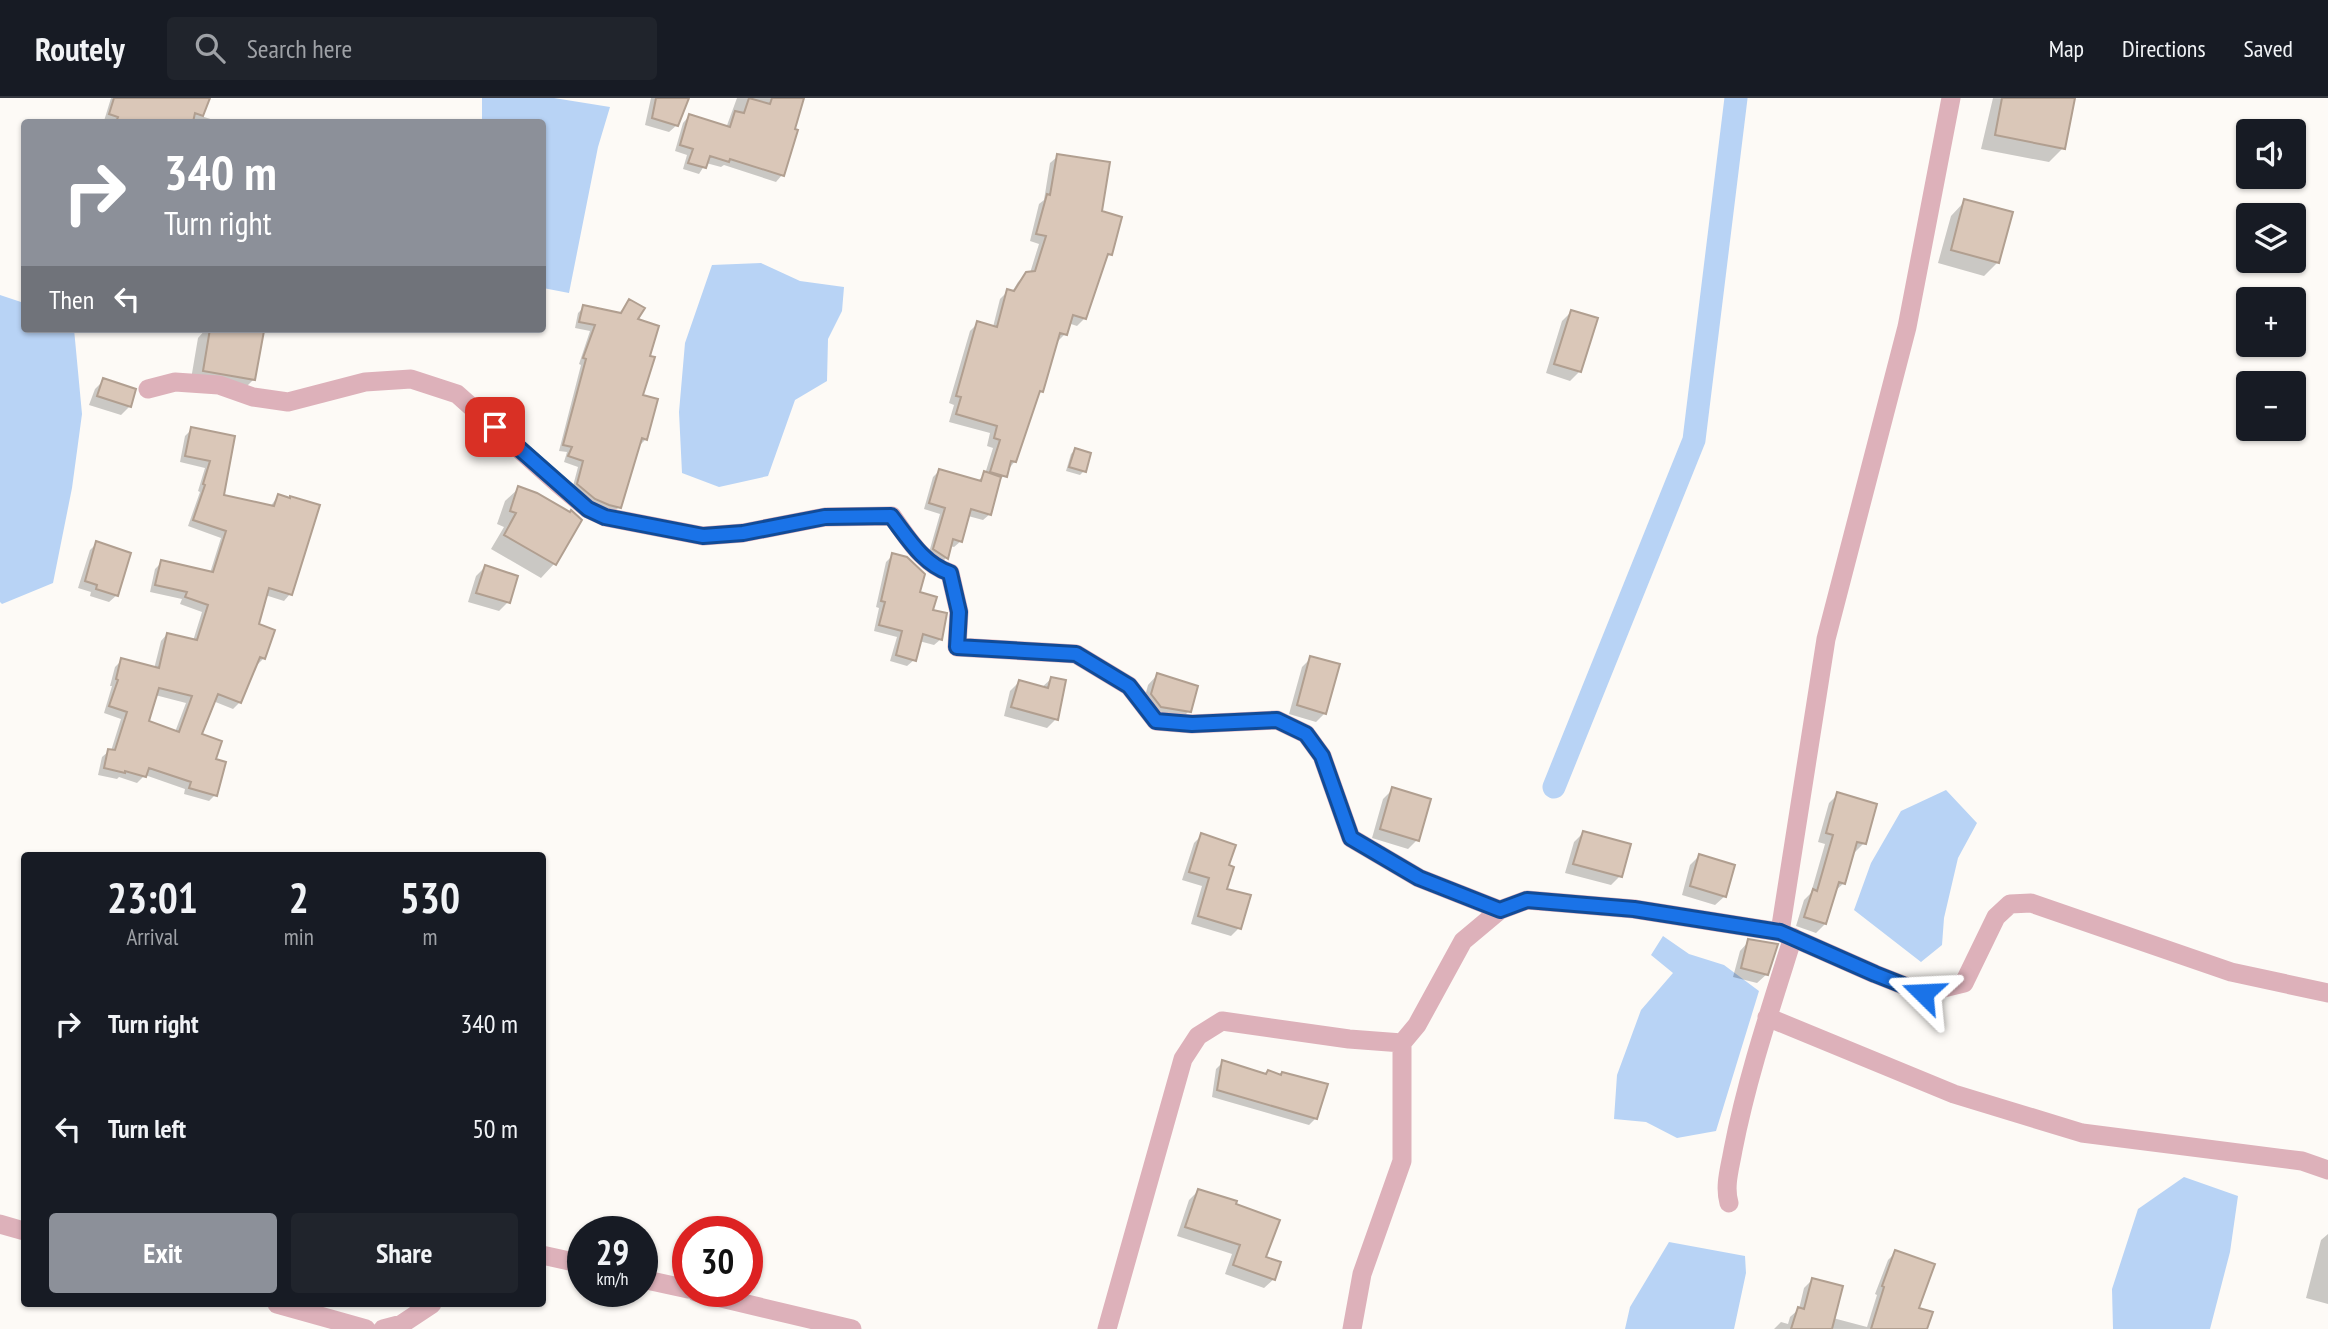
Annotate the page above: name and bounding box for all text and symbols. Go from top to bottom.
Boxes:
search box [167,17,657,80]
text: Routely [35,27,125,70]
icon: search [191,29,229,67]
text: Search here [247,32,352,65]
text: Map [2049,33,2084,64]
text: Directions [2122,33,2206,64]
text: Saved [2244,33,2293,64]
map controls [2236,119,2306,441]
button: sound [2236,119,2306,189]
text: 340 m [164,140,277,204]
icon: right [49,147,140,238]
text: Turn right [164,202,272,244]
button: layers [2236,203,2306,273]
icon: left [108,280,146,318]
text: Then [49,283,94,316]
button: + [2236,287,2306,357]
button: − [2236,371,2306,441]
pin [465,397,525,457]
icon: arrive [476,408,514,446]
text: 23:01 [107,870,198,925]
text: 2 [289,870,309,925]
text: 530 [400,870,460,925]
text: Arrival [126,922,178,951]
text: min [284,922,314,951]
text: m [422,922,437,951]
position arrow [1886,956,1960,1030]
icon: right [49,1005,87,1043]
text: Turn right [108,1007,199,1040]
text: 340 m [460,1007,518,1040]
icon: left [49,1110,87,1148]
text: Turn left [108,1112,186,1145]
text: 50 m [472,1112,518,1145]
button: Exit [49,1213,277,1293]
button: Share [291,1213,518,1293]
speed limit sign: 30 [672,1216,763,1307]
text: 29 [596,1229,629,1275]
text: km/h [597,1267,628,1290]

